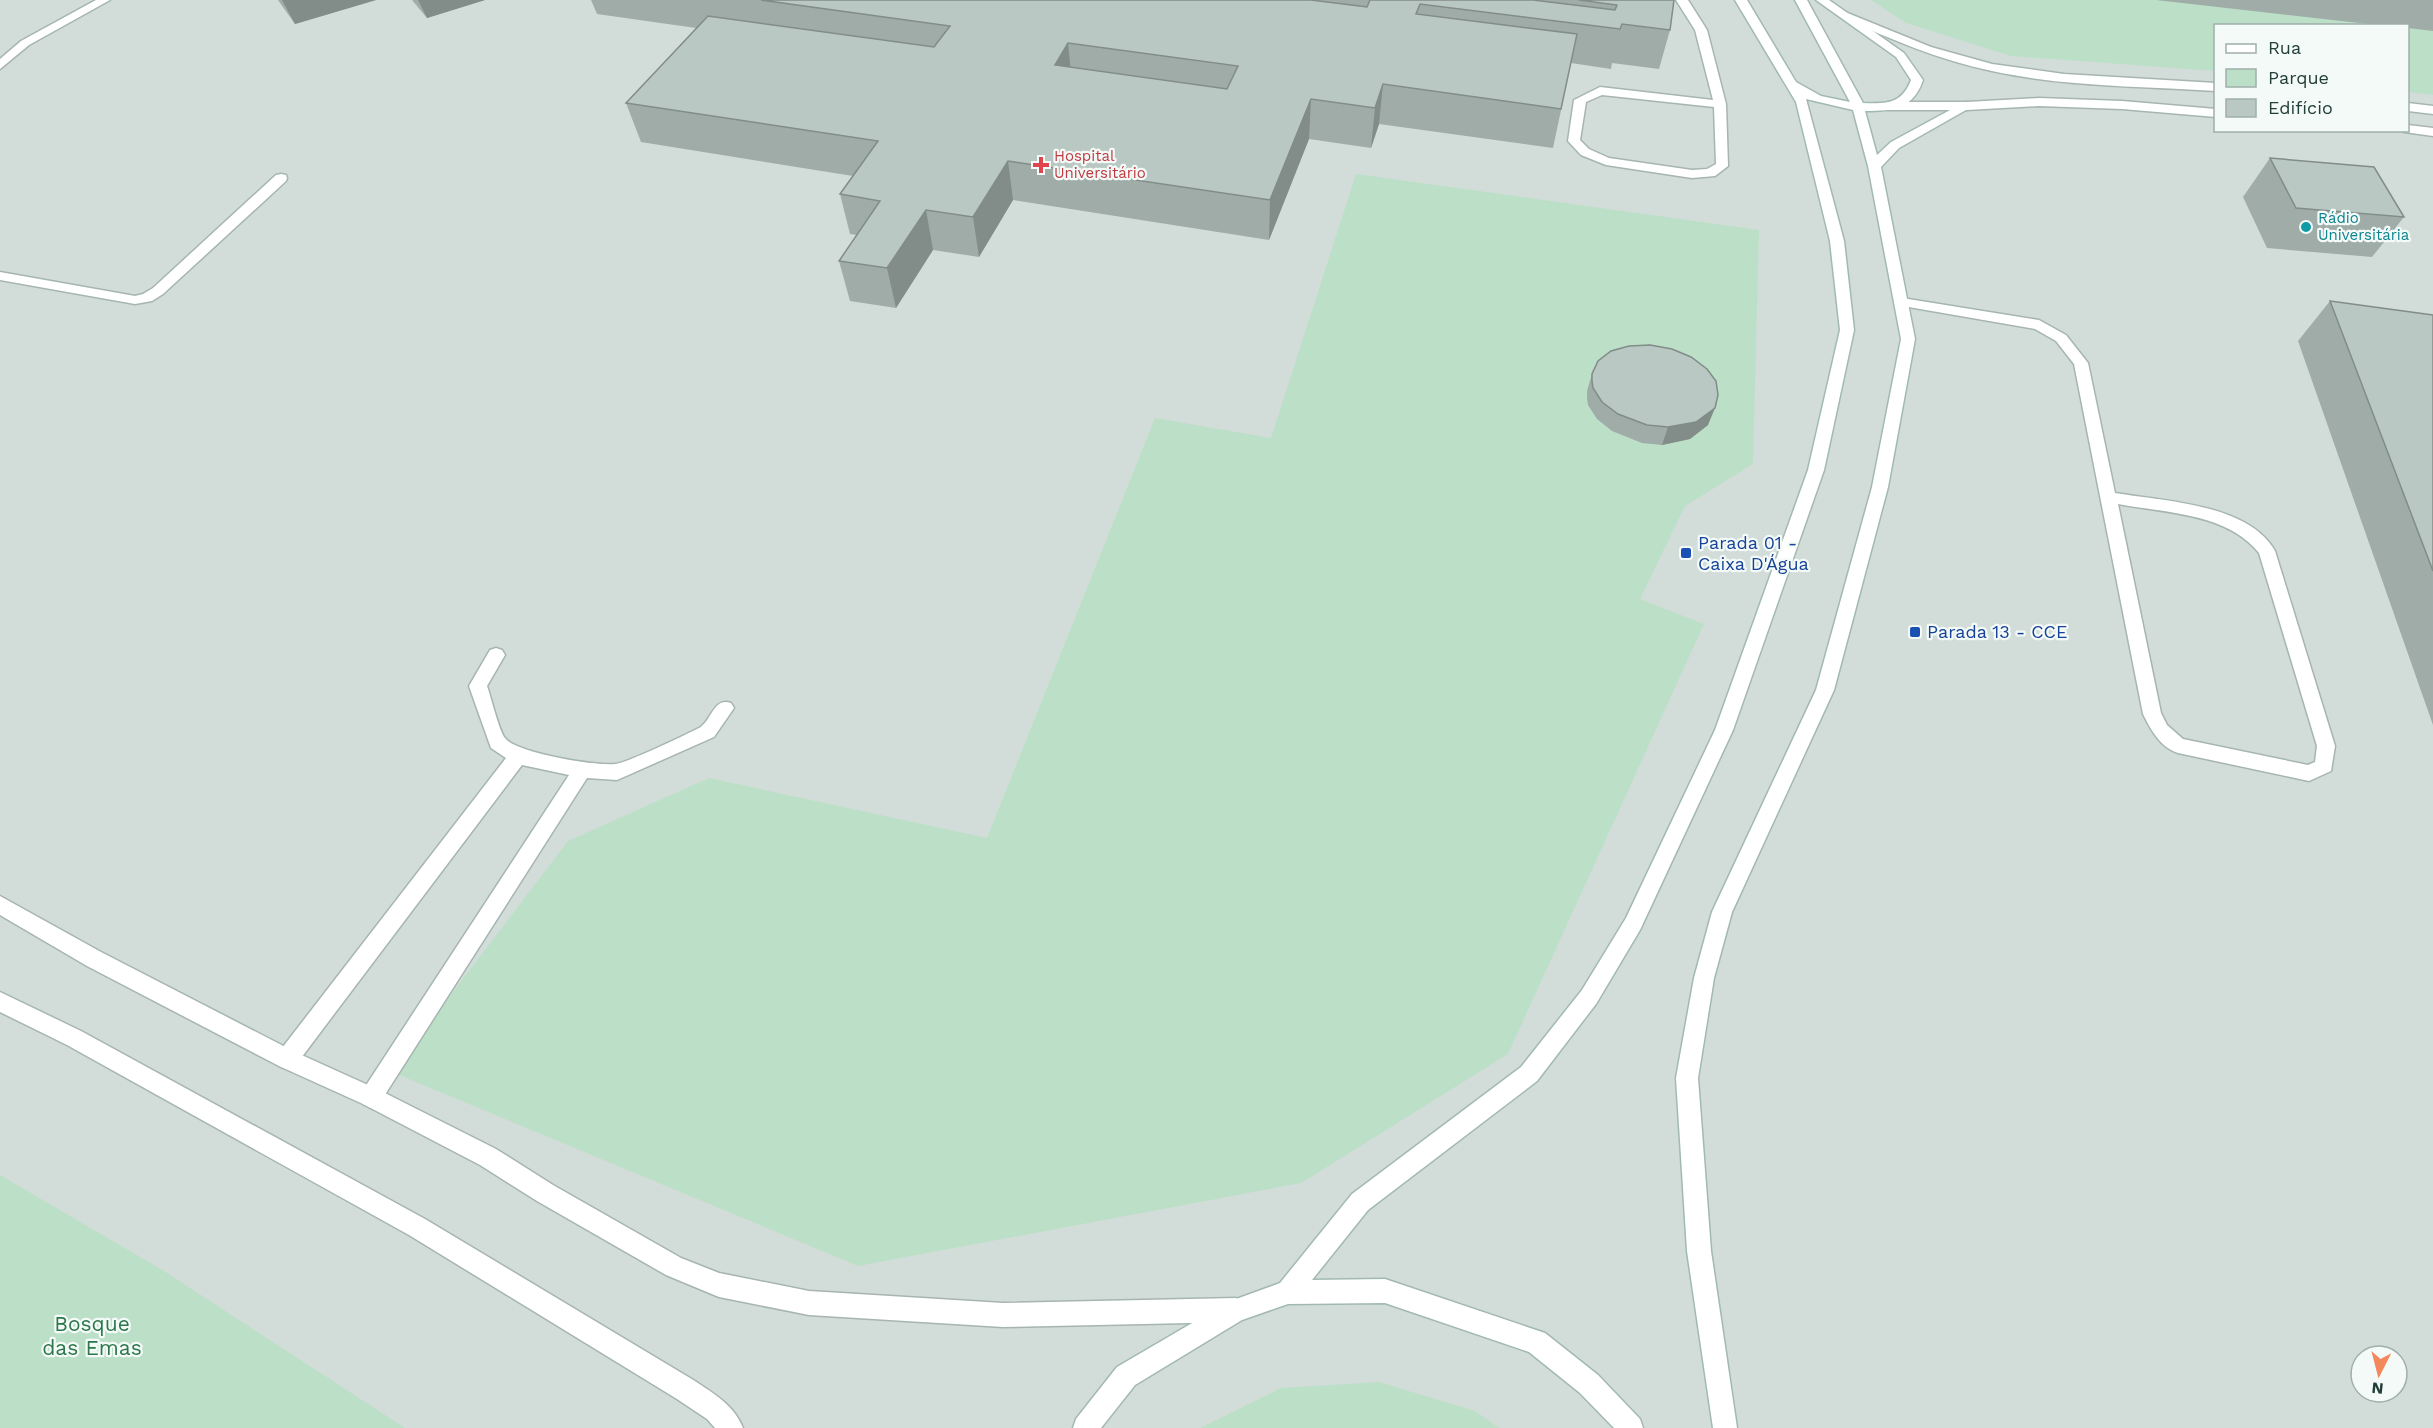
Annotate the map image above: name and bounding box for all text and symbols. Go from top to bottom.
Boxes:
legend [2214,24,2409,132]
text: Rua [2268,37,2301,58]
text: Parque [2268,67,2329,88]
text: Edifício [2268,97,2333,118]
place label: Hospital Universitário [1054,147,1146,182]
marker: Hospital Universitário [1032,156,1050,174]
place label: Rádio Universitária [2318,209,2410,244]
marker: Rádio Universitária [2299,220,2313,234]
place label: Parada 01 - Caixa D'Água [1698,532,1809,574]
marker: Parada 01 - Caixa D'Água [1679,546,1693,560]
place label: Parada 13 - CCE [1927,621,2067,642]
marker: Parada 13 - CCE [1908,625,1922,639]
park label: Bosque das Emas [42,1311,142,1360]
north arrow [2349,1344,2409,1404]
text: N [2371,1378,2384,1398]

